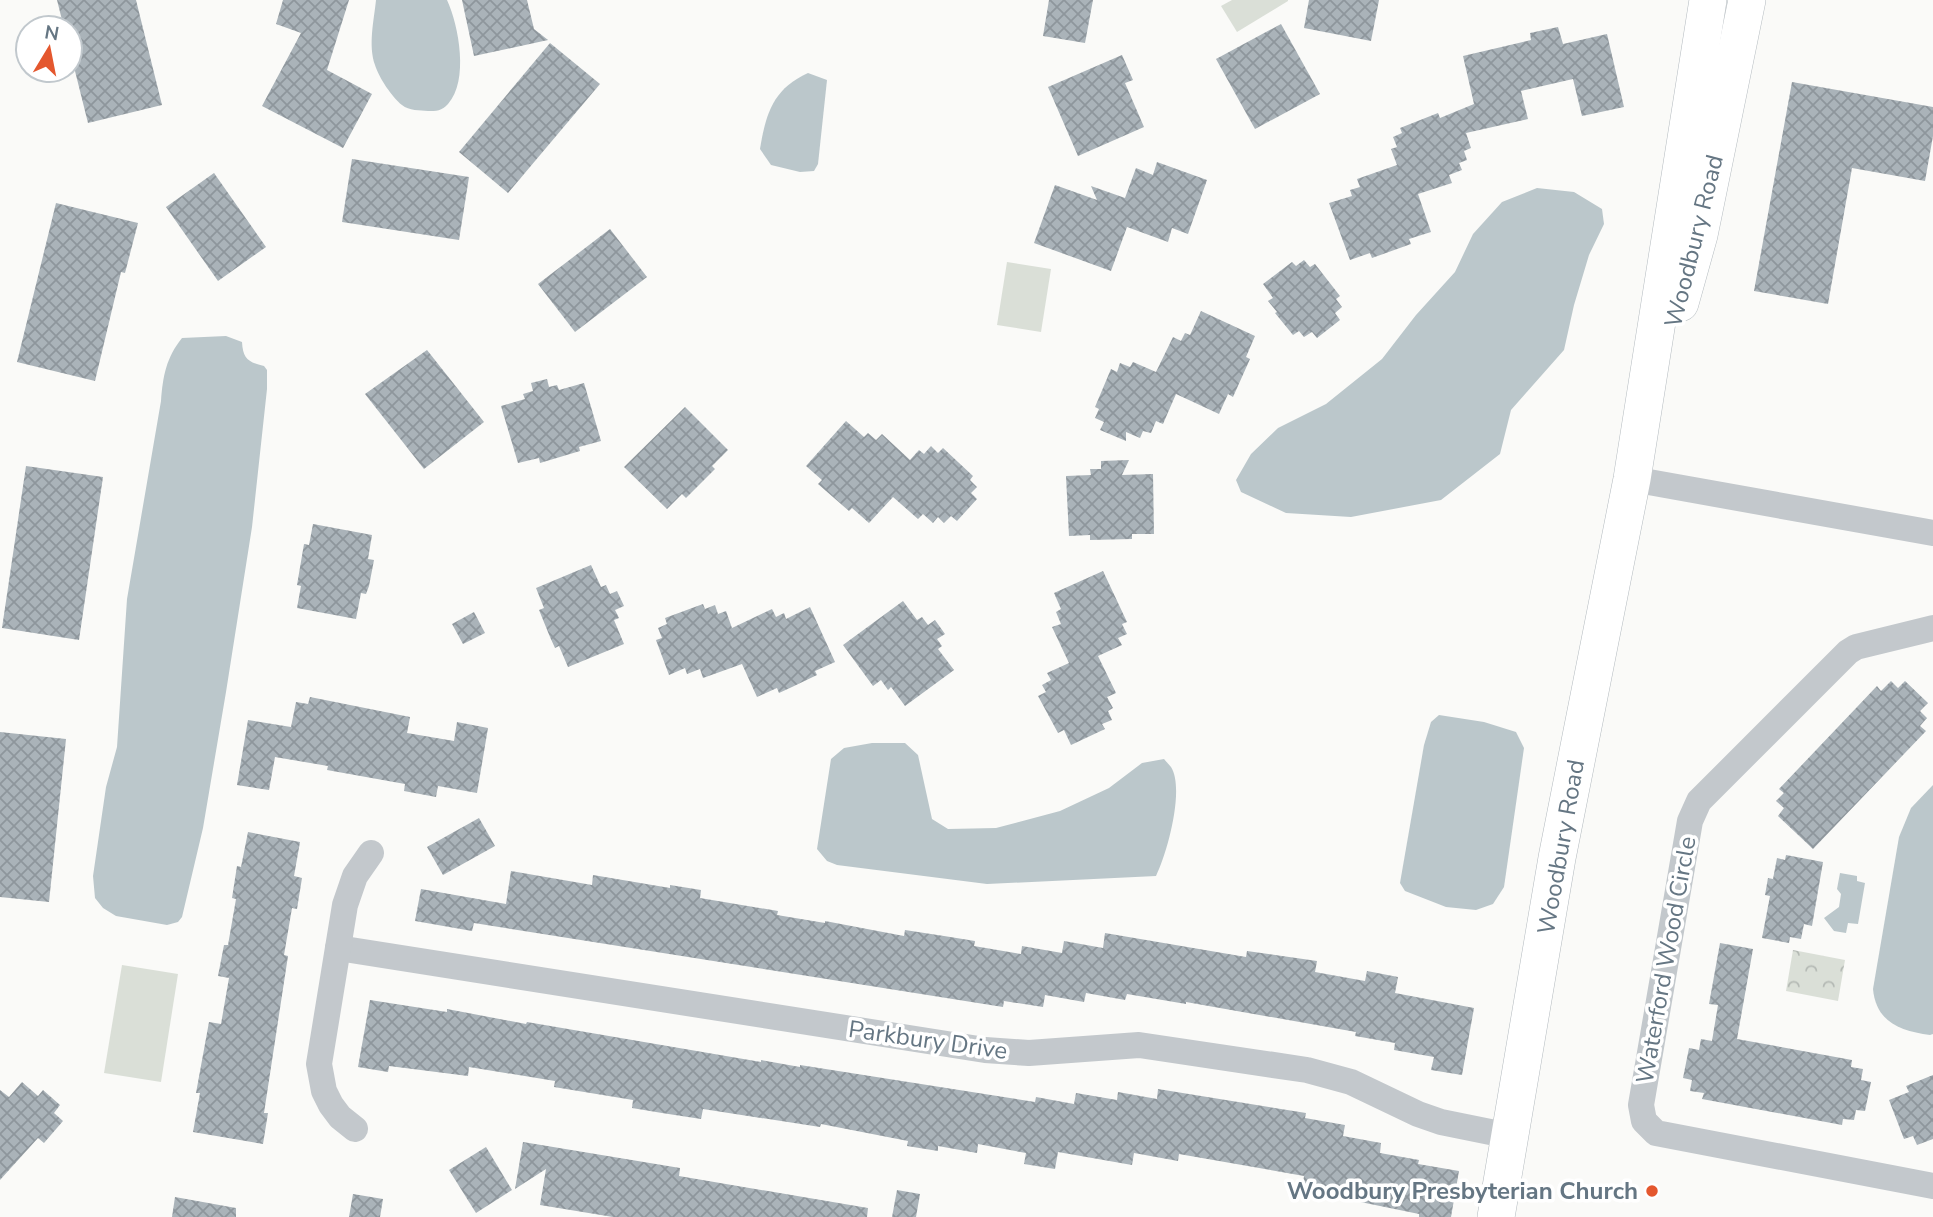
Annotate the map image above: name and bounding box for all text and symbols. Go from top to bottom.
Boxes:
north arrow [14,14,84,84]
text: N [43,19,61,47]
street label: Woodbury Road [1657,151,1731,331]
street label: Woodbury Road [1530,757,1592,937]
street label: Waterford Wood Circle [1628,834,1704,1086]
street label: Parkbury Drive [846,1013,1010,1067]
place label: Woodbury Presbyterian Church [1287,1175,1638,1207]
marker: Woodbury Presbyterian Church [1644,1183,1660,1199]

